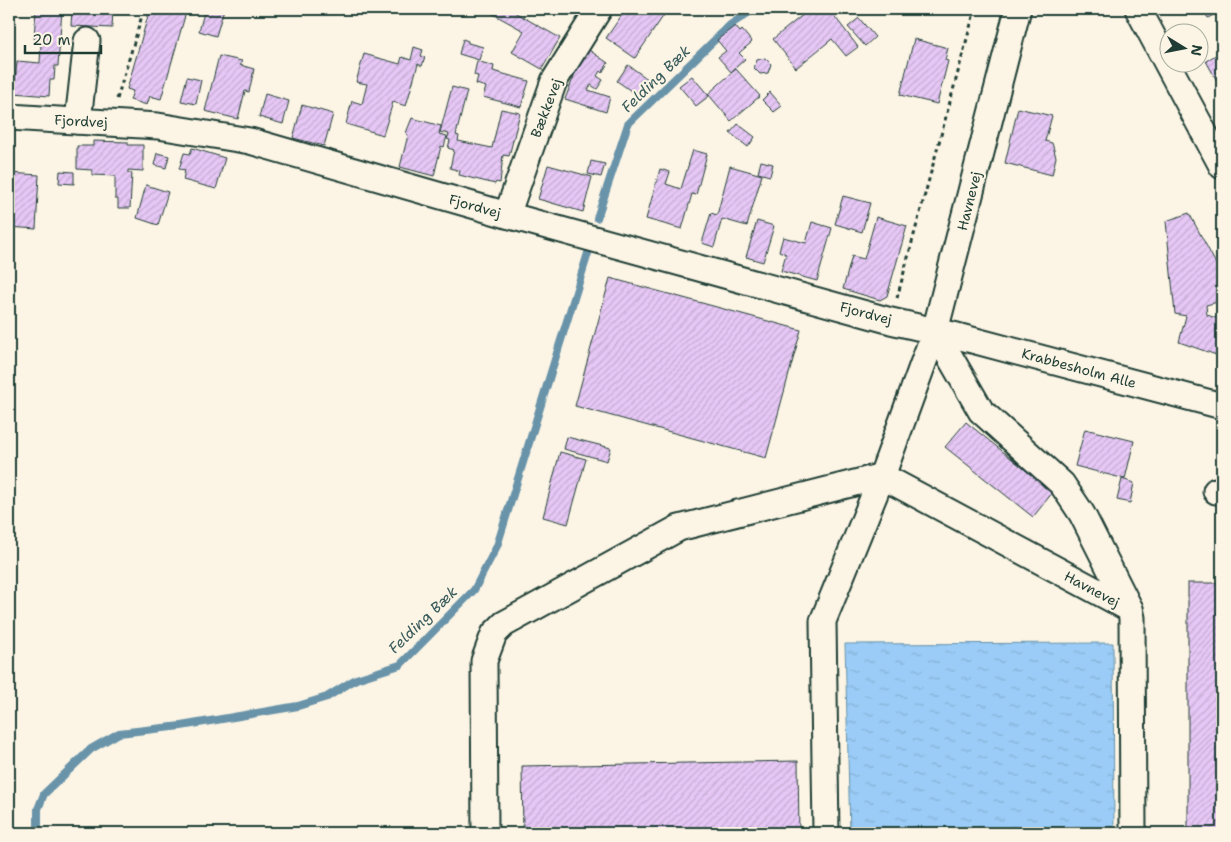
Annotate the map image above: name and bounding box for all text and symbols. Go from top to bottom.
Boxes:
scale bar [25,22,101,54]
north arrow [1158,22,1208,72]
text: 20 m [32,30,71,50]
water label: Felding Bæk [617,41,695,117]
text: N [1187,43,1207,57]
street label: Bækkevej [526,76,566,140]
street label: Fjordvej [54,111,108,131]
street label: Havnevej [953,169,985,233]
street label: Fjordvej [447,190,503,222]
street label: Fjordvej [838,297,894,329]
street label: Krabbesholm Alle [1020,344,1138,392]
street label: Havnevej [1061,567,1123,611]
water label: Felding Bæk [384,582,462,658]

